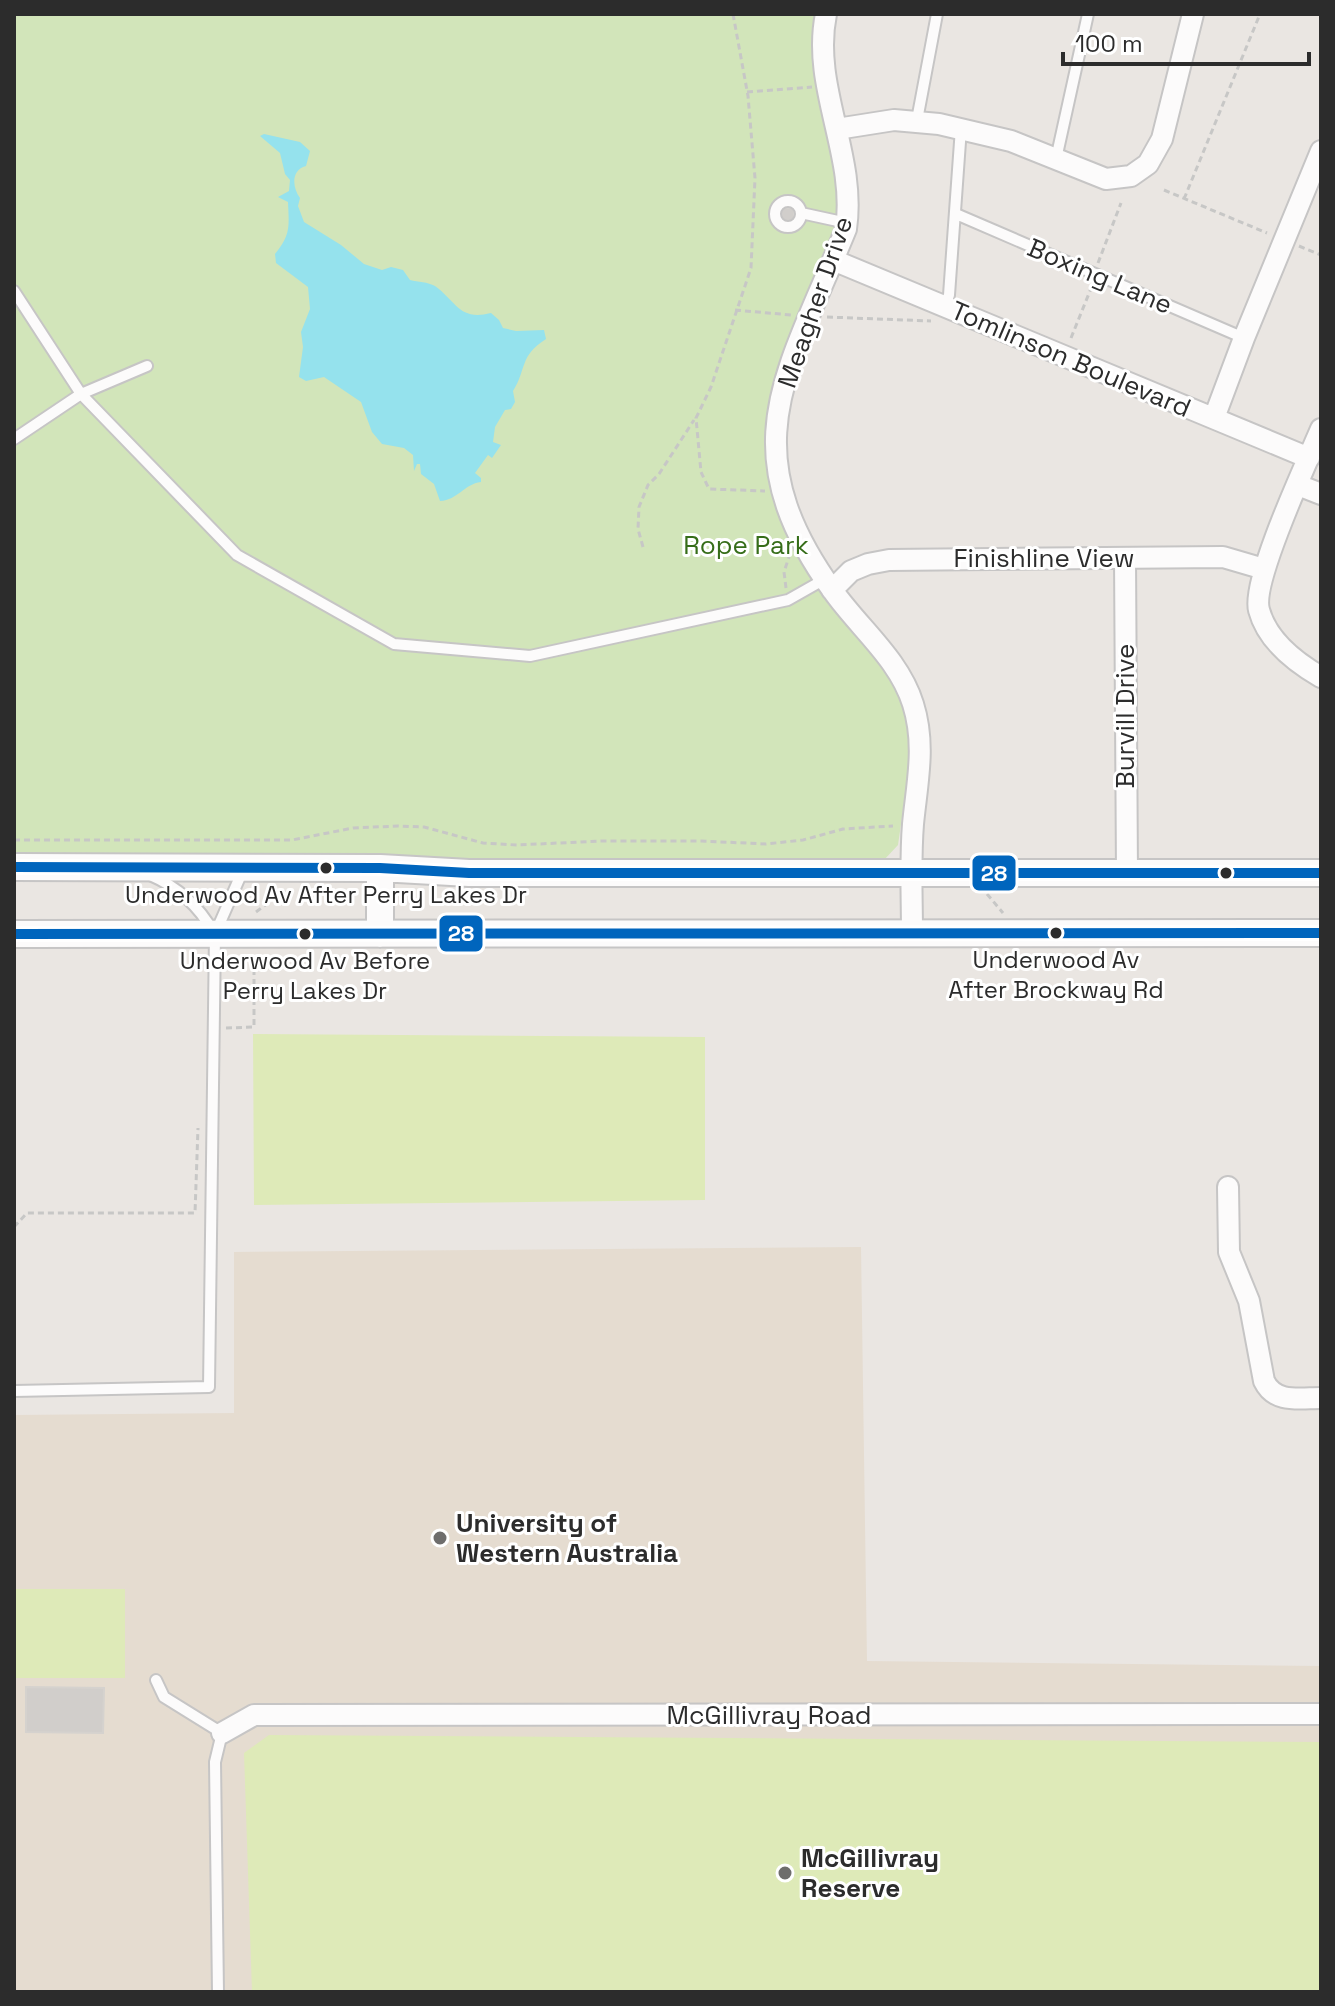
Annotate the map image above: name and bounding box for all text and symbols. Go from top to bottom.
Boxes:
scale bar [1063,16,1309,66]
text: 100 m [1075,28,1143,59]
street label: Meagher Drive [770,212,860,392]
street label: Boxing Lane [1022,230,1178,322]
street label: Tomlinson Boulevard [946,293,1196,425]
park label: Rope Park [683,528,809,562]
street label: Finishline View [953,541,1135,575]
street label: Burvill Drive [1108,644,1142,789]
line badge: 28 [971,854,1017,892]
text: 28 [981,859,1007,887]
marker: Underwood Av After Perry Lakes Dr [318,860,334,876]
unlabelled marker [1218,865,1234,881]
place label: Underwood Av After Perry Lakes Dr [125,879,527,910]
line badge: 28 [438,914,484,953]
text: 28 [448,919,474,947]
marker: Underwood Av After Brockway Rd [1048,925,1064,941]
marker: Underwood Av Before Perry Lakes Dr [297,926,313,942]
place label: Underwood Av After Brockway Rd [948,944,1164,1005]
place label: Underwood Av Before Perry Lakes Dr [180,945,430,1006]
place label: University of Western Australia [456,1506,678,1570]
marker: University of Western Australia [431,1529,449,1547]
street label: McGillivray Road [666,1698,872,1732]
place label: McGillivray Reserve [801,1841,939,1905]
marker: McGillivray Reserve [776,1864,794,1882]

